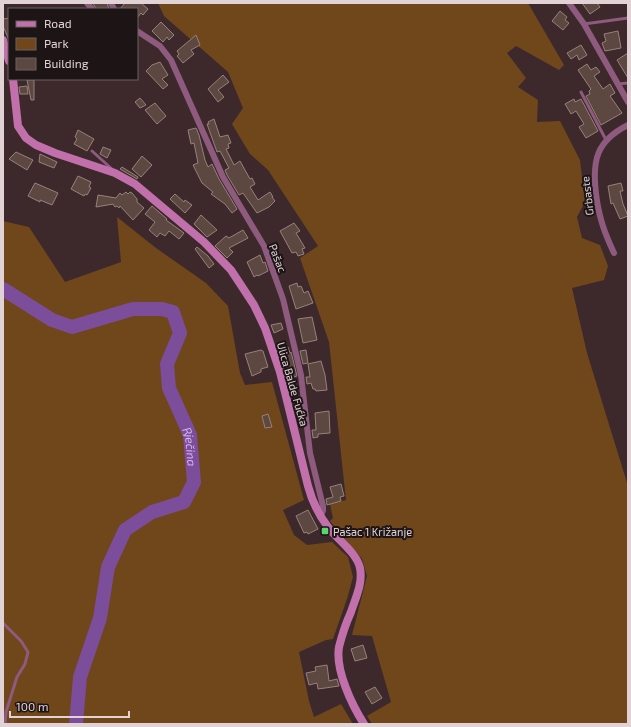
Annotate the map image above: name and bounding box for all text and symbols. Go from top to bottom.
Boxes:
legend [8,8,138,80]
text: Road [44,16,72,30]
text: Park [44,36,69,50]
text: Building [44,56,89,70]
street label: Grbaste [578,176,596,216]
street label: Pašac [267,242,289,274]
street label: Ulica Balde Fućka [275,340,311,428]
water label: Rječina [180,425,200,467]
place label: Pašac 1 Križanje [333,525,412,539]
marker: Pašac 1 Križanje [320,526,330,536]
scale bar [10,693,129,719]
text: 100 m [16,699,48,713]

